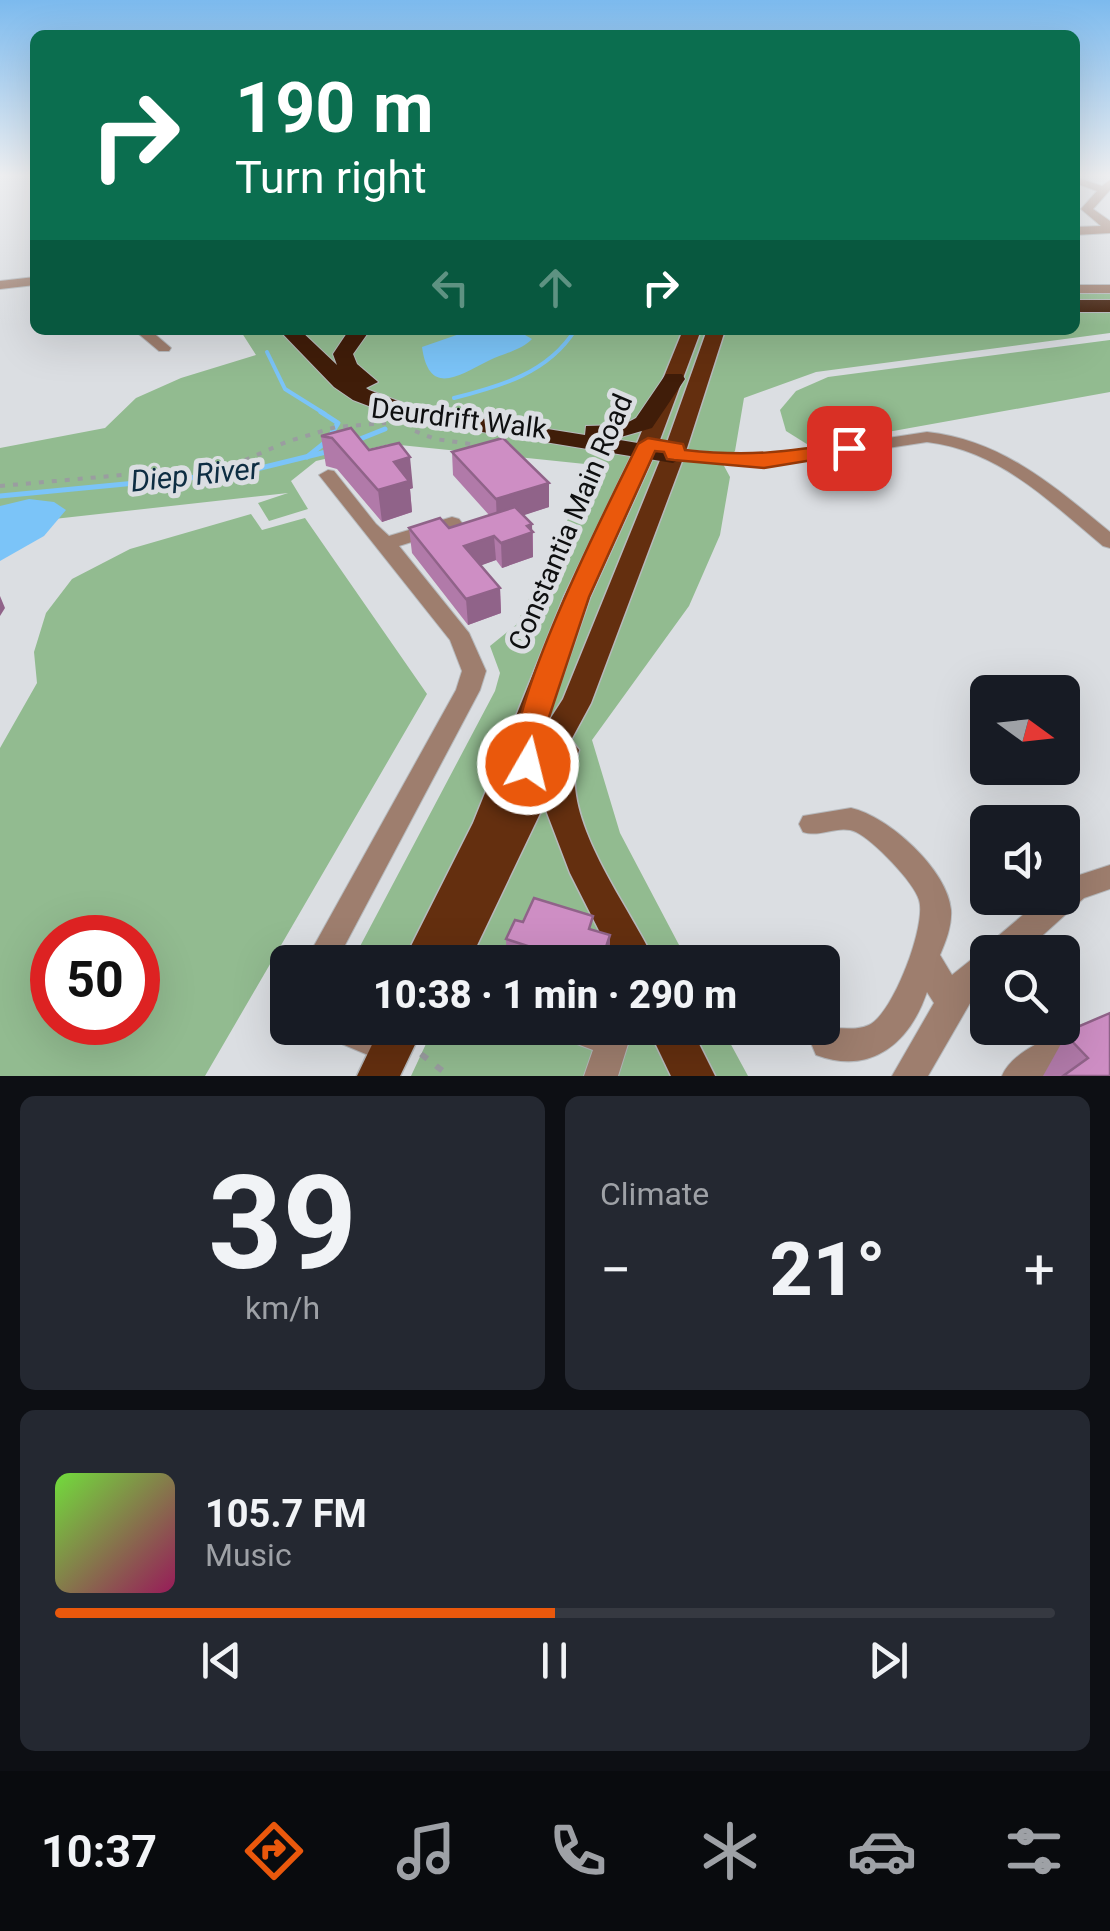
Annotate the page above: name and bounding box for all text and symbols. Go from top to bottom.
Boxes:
text: 190 m [235,67,434,149]
icon: right [70,70,200,200]
text: Turn right [235,151,427,204]
icon: left [423,260,478,315]
icon: ahead [528,260,583,315]
icon: right [633,260,688,315]
street label: Constantia Main Road [501,389,639,655]
street label: Deurdrift Walk [369,391,549,446]
pin [807,406,892,491]
icon: arrive [822,421,877,476]
water label: Diep River [129,450,262,499]
north arrow [970,675,1080,785]
map controls [970,675,1080,1045]
position arrow [476,712,580,816]
button: sound [970,805,1080,915]
speed limit sign: 50 [30,915,160,1045]
button: search [970,935,1080,1045]
text: 10:38 · 1 min · 290 m [373,973,737,1017]
text: 39 [208,1147,357,1300]
text: Climate [600,1175,709,1213]
text: 21° [770,1225,886,1313]
text: − [600,1238,631,1302]
text: + [1024,1238,1055,1302]
text: km/h [245,1289,320,1327]
text: 105.7 FM [205,1492,367,1536]
text: Music [205,1536,292,1574]
icon: previous [194,1633,249,1688]
icon: pause [527,1633,582,1688]
icon: next [861,1633,916,1688]
icon: directions [239,1816,309,1886]
icon: music [391,1816,461,1886]
icon: phone [543,1816,613,1886]
icon: climate [695,1816,765,1886]
icon: car [847,1816,917,1886]
icon: filters [999,1816,1069,1886]
text: 10:37 [41,1825,157,1878]

